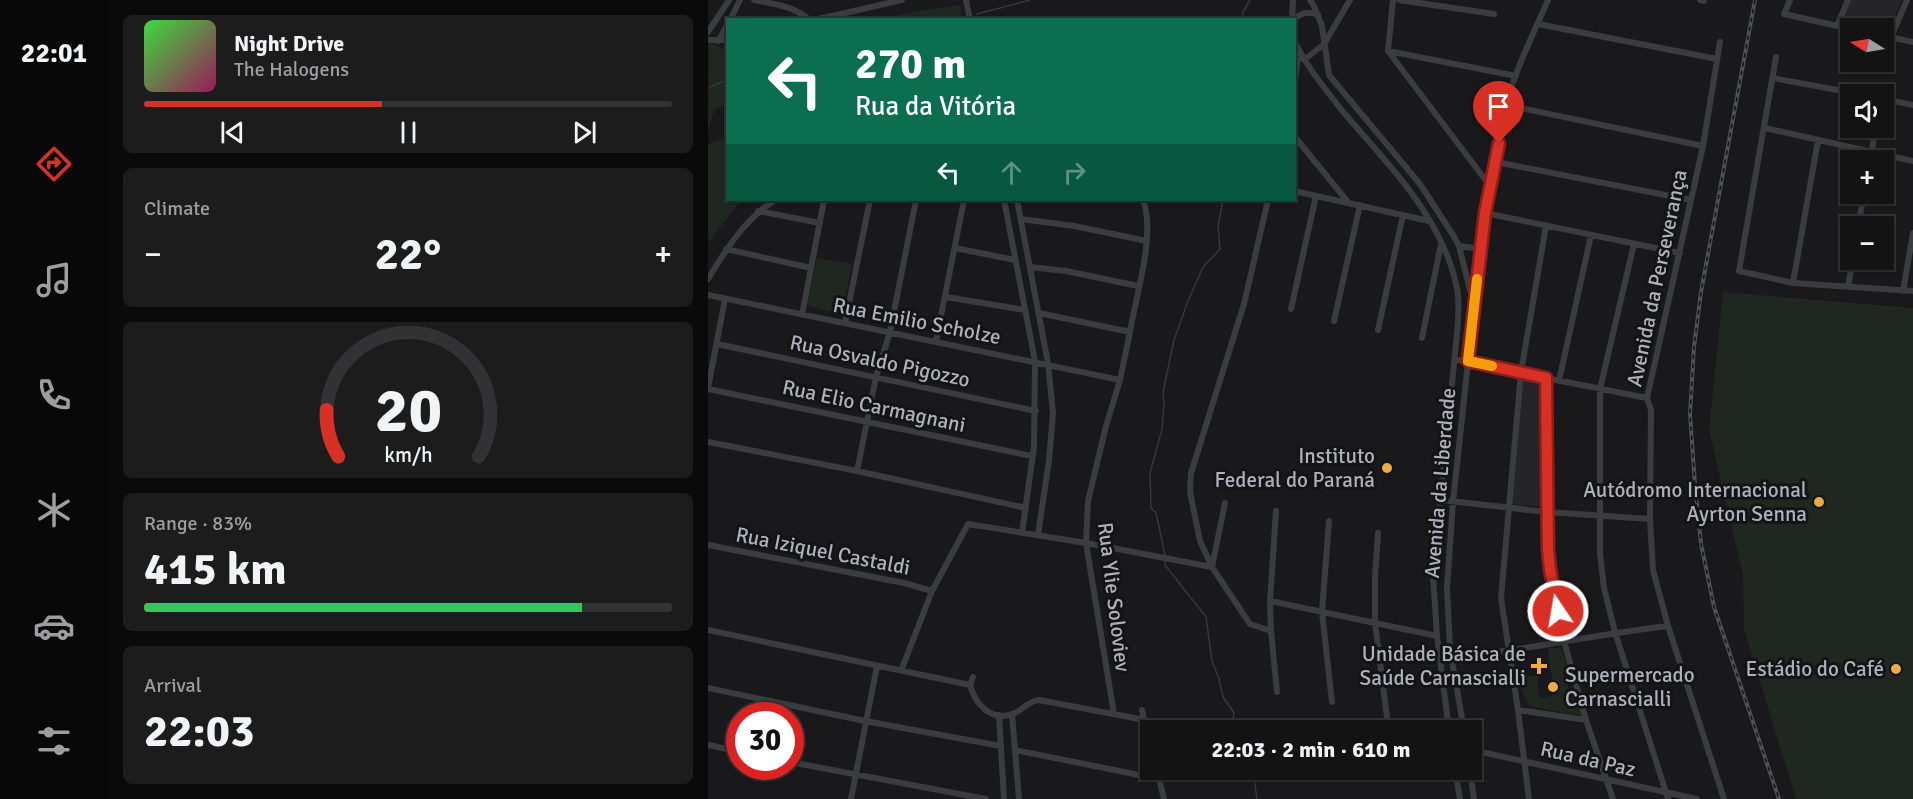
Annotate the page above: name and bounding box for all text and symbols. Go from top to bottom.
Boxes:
north arrow [1840,18,1894,72]
map controls [1840,18,1894,270]
text: Night Drive [234,30,344,57]
text: 22:01 [21,37,87,70]
text: 270 m [855,39,966,90]
icon: left [756,42,834,120]
text: The Halogens [234,57,349,82]
pin [1473,81,1524,143]
button: sound [1840,84,1894,138]
text: Rua da Vitória [855,90,1016,123]
icon: arrive [1482,90,1515,123]
icon: previous [216,116,249,149]
icon: pause [392,116,425,149]
icon: next [568,116,601,149]
icon: directions [33,143,75,185]
button: + [1840,150,1894,204]
icon: left [932,156,965,189]
icon: ahead [995,156,1028,189]
icon: right [1058,156,1091,189]
street label: Avenida da Perseverança [1621,167,1693,389]
text: Climate [144,196,210,221]
button: − [1840,216,1894,270]
text: 22° [375,227,441,282]
text: − [144,234,162,275]
text: + [654,234,672,275]
icon: music [33,259,75,301]
street label: Rua Emilio Scholze [831,292,1003,350]
street label: Rua Osvaldo Pigozzo [788,329,972,393]
text: 20 [374,372,442,449]
icon: phone [33,374,75,416]
street label: Rua Elio Carmagnani [780,374,968,438]
street label: Avenida da Liberdade [1419,387,1461,579]
text: km/h [384,442,432,468]
place label: Instituto Federal do Paraná [1214,443,1375,493]
marker: Instituto Federal do Paraná [1380,461,1394,475]
place label: Autódromo Internacional Ayrton Senna [1583,477,1807,527]
icon: climate [33,489,75,531]
marker: Autódromo Internacional Ayrton Senna [1812,495,1826,509]
text: Range · 83% [144,511,252,536]
street label: Rua Iziquel Castaldi [734,521,912,581]
street label: Rua Ylie Soloviev [1092,521,1136,674]
text: 415 km [144,542,287,597]
position arrow [1526,579,1590,643]
icon: car [33,605,75,647]
place label: Unidade Básica de Saúde Carnascialli [1360,641,1526,691]
place label: Estádio do Café [1746,656,1884,682]
marker: Unidade Básica de Saúde Carnascialli [1530,657,1548,675]
place label: Supermercado Carnascialli [1565,662,1695,712]
marker: Estádio do Café [1889,662,1903,676]
text: Arrival [144,673,202,698]
marker: Supermercado Carnascialli [1546,680,1560,694]
speed limit sign: 30 [726,702,804,780]
text: 22:03 [144,704,254,759]
icon: filters [33,720,75,762]
street label: Rua da Paz [1538,735,1638,783]
text: 22:03 · 2 min · 610 m [1211,736,1411,763]

